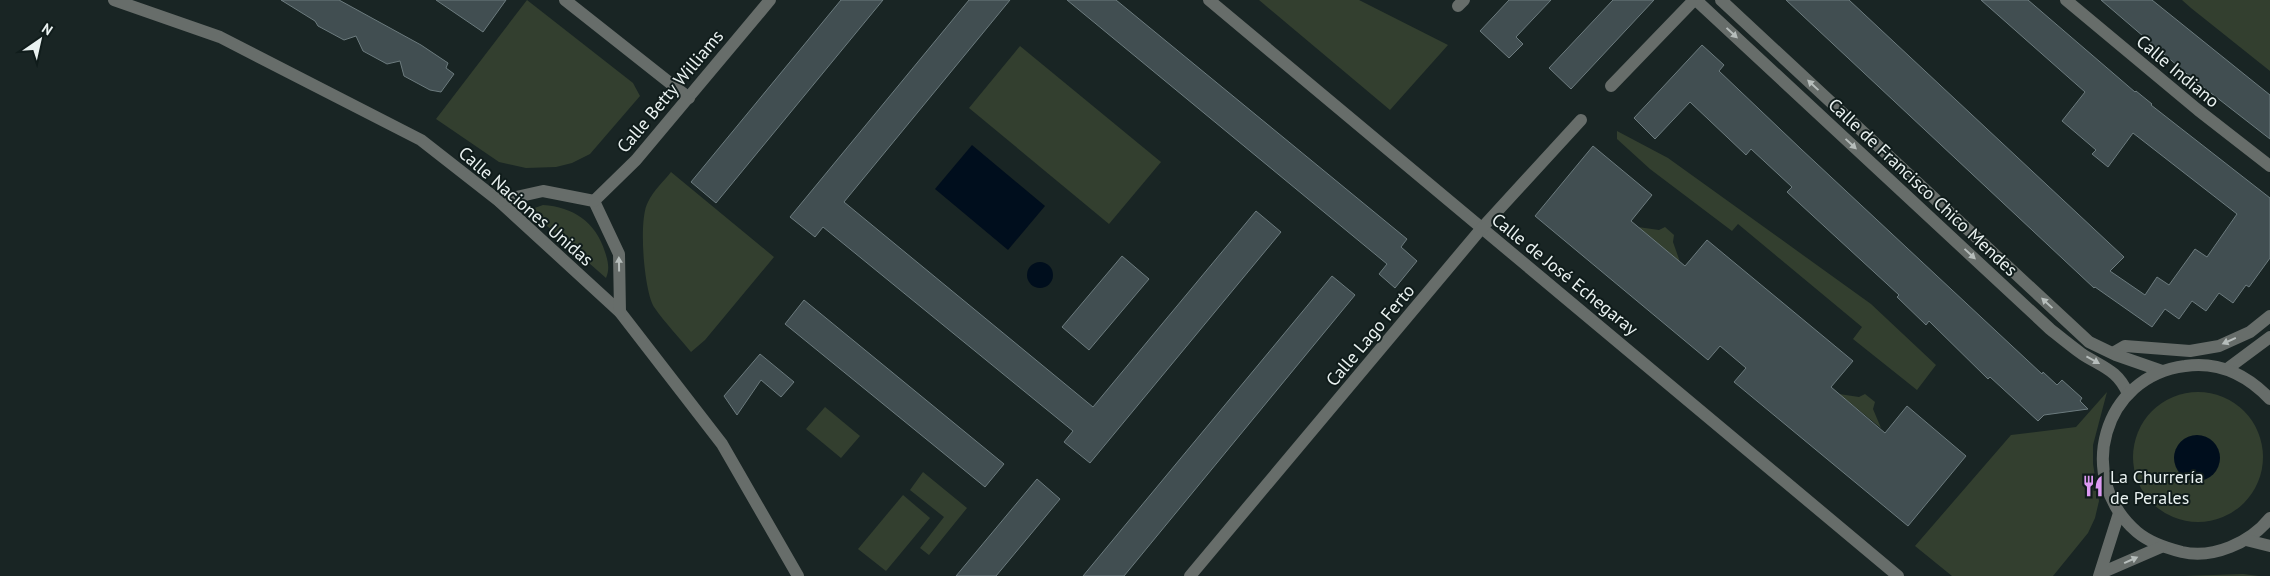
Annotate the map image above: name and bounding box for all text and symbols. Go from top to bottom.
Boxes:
north arrow [15,15,65,65]
text: N [38,19,56,39]
street label: Calle Betty Williams [612,25,728,157]
one-way arrow [1725,27,1737,39]
street label: Calle Indiano [2132,30,2224,112]
one-way arrow [1807,79,1819,91]
street label: Calle de Francisco Chico Mendes [1824,93,2022,281]
one-way arrow [1844,138,1856,150]
street label: Calle Naciones Unidas [454,141,598,271]
street label: Calle de José Echegaray [1487,208,1643,341]
one-way arrow [1963,248,1975,260]
one-way arrow [615,255,623,271]
street label: Calle Lago Ferto [1321,279,1419,391]
one-way arrow [2041,297,2053,309]
one-way arrow [2222,338,2236,346]
one-way arrow [2085,356,2100,364]
place label: La Churrería de Perales [2110,465,2204,509]
restaurant icon: La Churrería de Perales [2080,473,2106,499]
one-way arrow [2124,555,2138,563]

